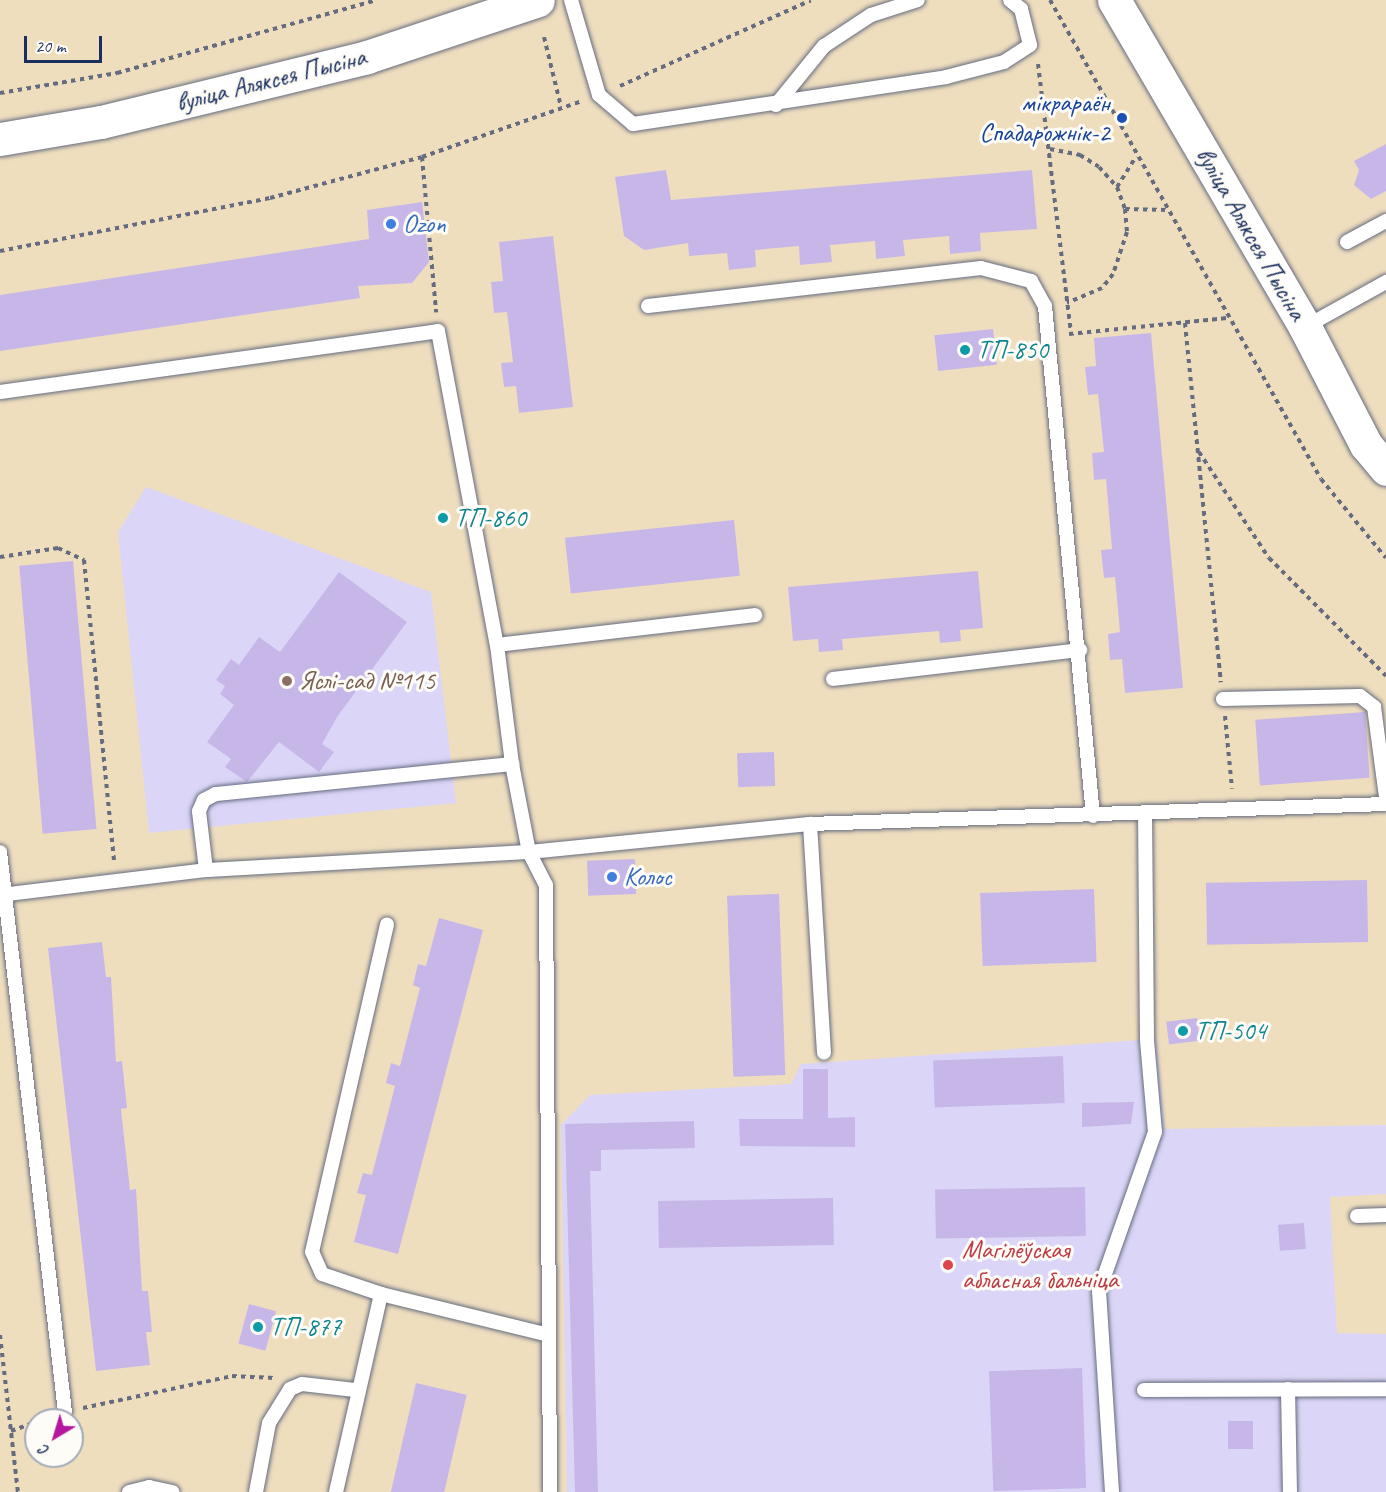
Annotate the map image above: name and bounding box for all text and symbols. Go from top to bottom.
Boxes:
scale bar [27,24,105,62]
text: 20 m [35,35,66,57]
street label: вуліца Аляксея Пысіна [171,41,371,119]
place label: мікрараён Спадарожнік-2 [979,87,1110,148]
marker: мікрараён Спадарожнік-2 [1115,111,1129,125]
street label: вуліца Аляксея Пысіна [1188,141,1314,327]
place label: Ozon [403,208,446,240]
marker: Ozon [384,217,398,231]
place label: ТП-850 [977,334,1048,366]
marker: ТП-850 [958,343,972,357]
place label: ТП-860 [455,502,526,534]
marker: ТП-860 [436,511,450,525]
place label: Яслі-сад №115 [299,665,435,697]
marker: Яслі-сад №115 [280,674,294,688]
place label: Колос [624,861,672,893]
marker: Колос [605,870,619,884]
place label: ТП-504 [1195,1015,1266,1047]
marker: ТП-504 [1176,1024,1190,1038]
place label: Магілёўская абласная бальніца [962,1234,1120,1296]
marker: Магілёўская абласная бальніца [939,1256,957,1274]
place label: ТП-877 [270,1311,341,1343]
marker: ТП-877 [251,1320,265,1334]
north arrow [24,1408,84,1468]
text: С [35,1440,53,1461]

